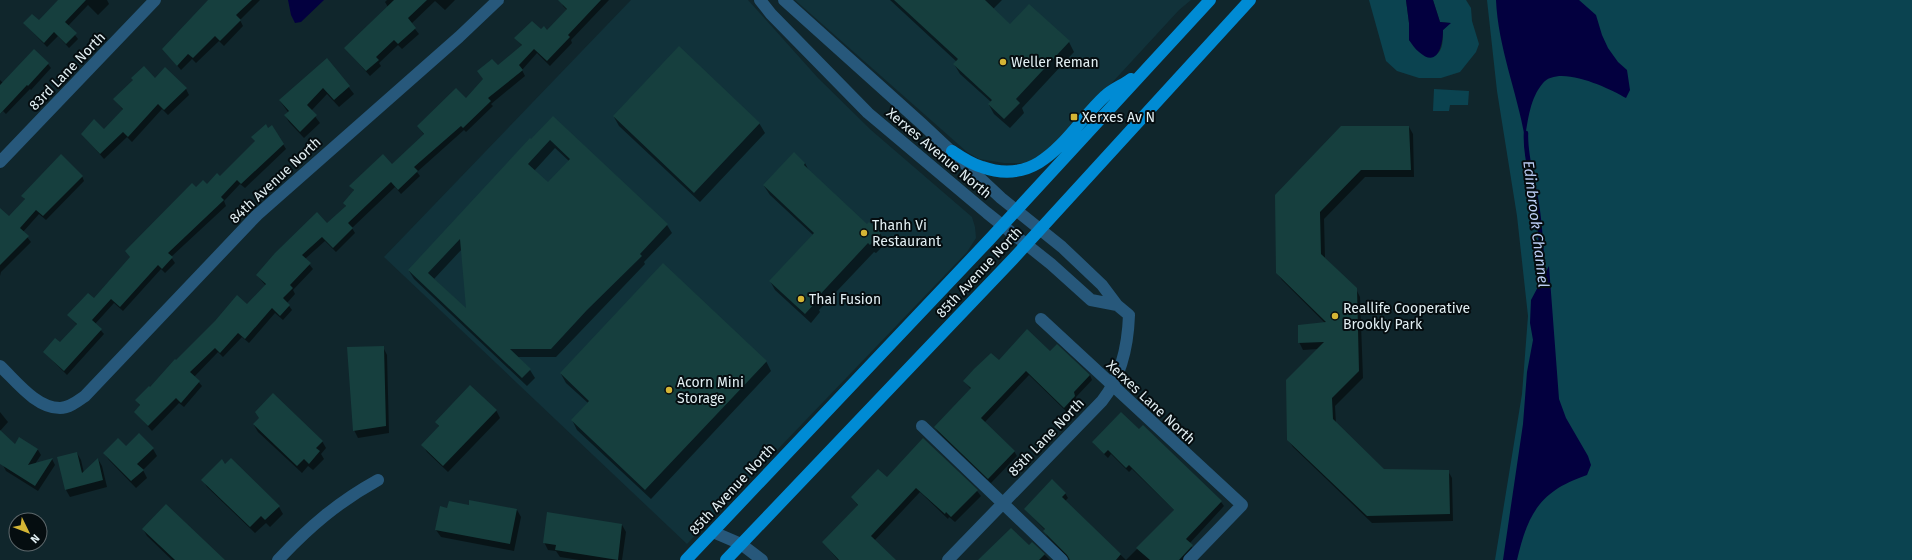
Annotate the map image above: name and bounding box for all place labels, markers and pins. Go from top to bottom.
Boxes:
place label: Weller Reman [1011,54,1099,71]
marker: Weller Reman [998,57,1008,67]
place label: Xerxes Av N [1082,109,1155,126]
marker: Xerxes Av N [1069,112,1079,122]
place label: Thanh Vi Restaurant [872,217,942,250]
marker: Thanh Vi Restaurant [859,228,869,238]
place label: Thai Fusion [809,291,881,308]
marker: Thai Fusion [796,294,806,304]
place label: Reallife Cooperative Brookly Park [1343,300,1470,333]
marker: Reallife Cooperative Brookly Park [1330,311,1340,321]
place label: Acorn Mini Storage [677,374,744,407]
marker: Acorn Mini Storage [664,385,674,395]

